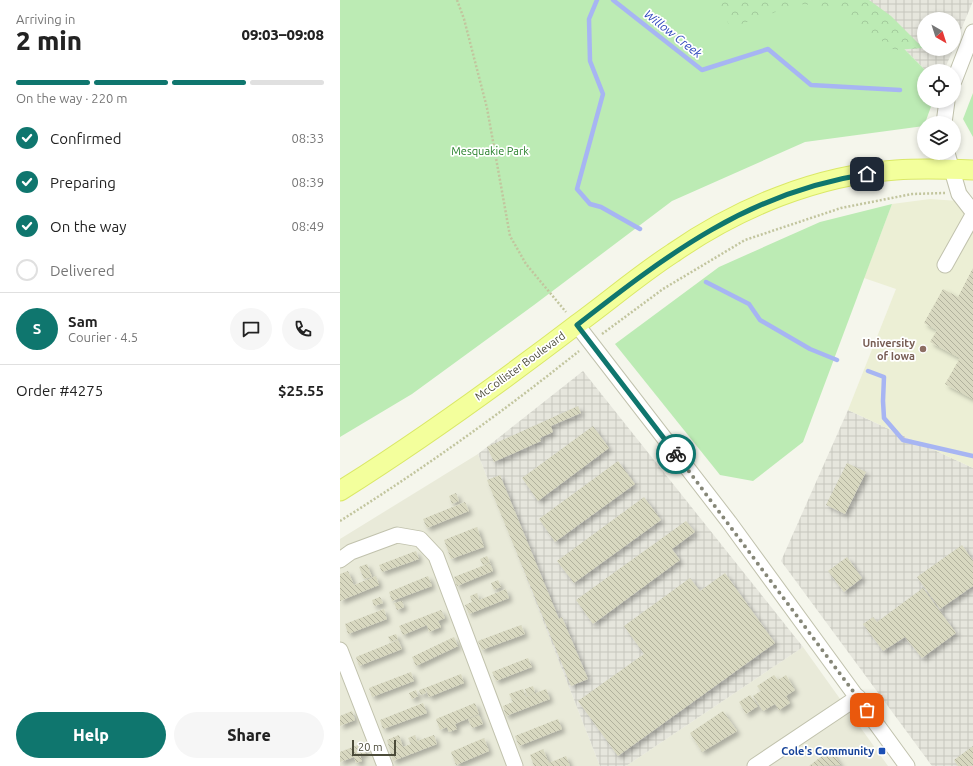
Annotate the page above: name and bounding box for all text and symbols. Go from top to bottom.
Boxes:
water label: Willow Creek [642,7,705,61]
text: Arriving in [16,12,75,26]
north arrow [917,12,961,56]
map controls [917,12,961,160]
text: 2 min [16,26,82,55]
text: 09:03–09:08 [241,26,324,43]
button: locate [917,64,961,108]
text: On the way · 220 m [16,91,128,105]
button: layers [917,116,961,160]
icon: check [16,127,38,149]
text: Confirmed [50,130,122,147]
text: 08:33 [291,131,324,145]
park label: Mesquakie Park [451,145,529,157]
pin [850,157,884,191]
icon: home [856,163,878,185]
icon: check [16,171,38,193]
text: Preparing [50,174,116,191]
text: 08:39 [291,175,324,189]
icon: check [16,215,38,237]
text: On the way [50,218,126,235]
text: 08:49 [291,219,324,233]
text: Delivered [50,262,115,279]
button: chat [230,308,272,350]
button: phone [282,308,324,350]
text: Sam [68,313,98,330]
text: S [33,320,41,337]
street label: McCollister Boulevard [473,329,567,403]
text: Courier · 4.5 [68,330,138,344]
place label: University of Iowa [862,337,915,362]
marker: University of Iowa [918,344,928,354]
text: Order #4275 [16,382,103,399]
text: $25.55 [278,382,324,399]
courier [656,434,696,474]
icon: bike [665,443,687,465]
pin [850,693,884,727]
icon: bag [856,699,878,721]
button: Help [16,712,166,758]
button: Share [174,712,324,758]
scale bar [352,738,396,757]
text: 20 m [358,741,382,753]
place label: Cole's Community [781,745,874,757]
marker: Cole's Community [877,746,887,756]

